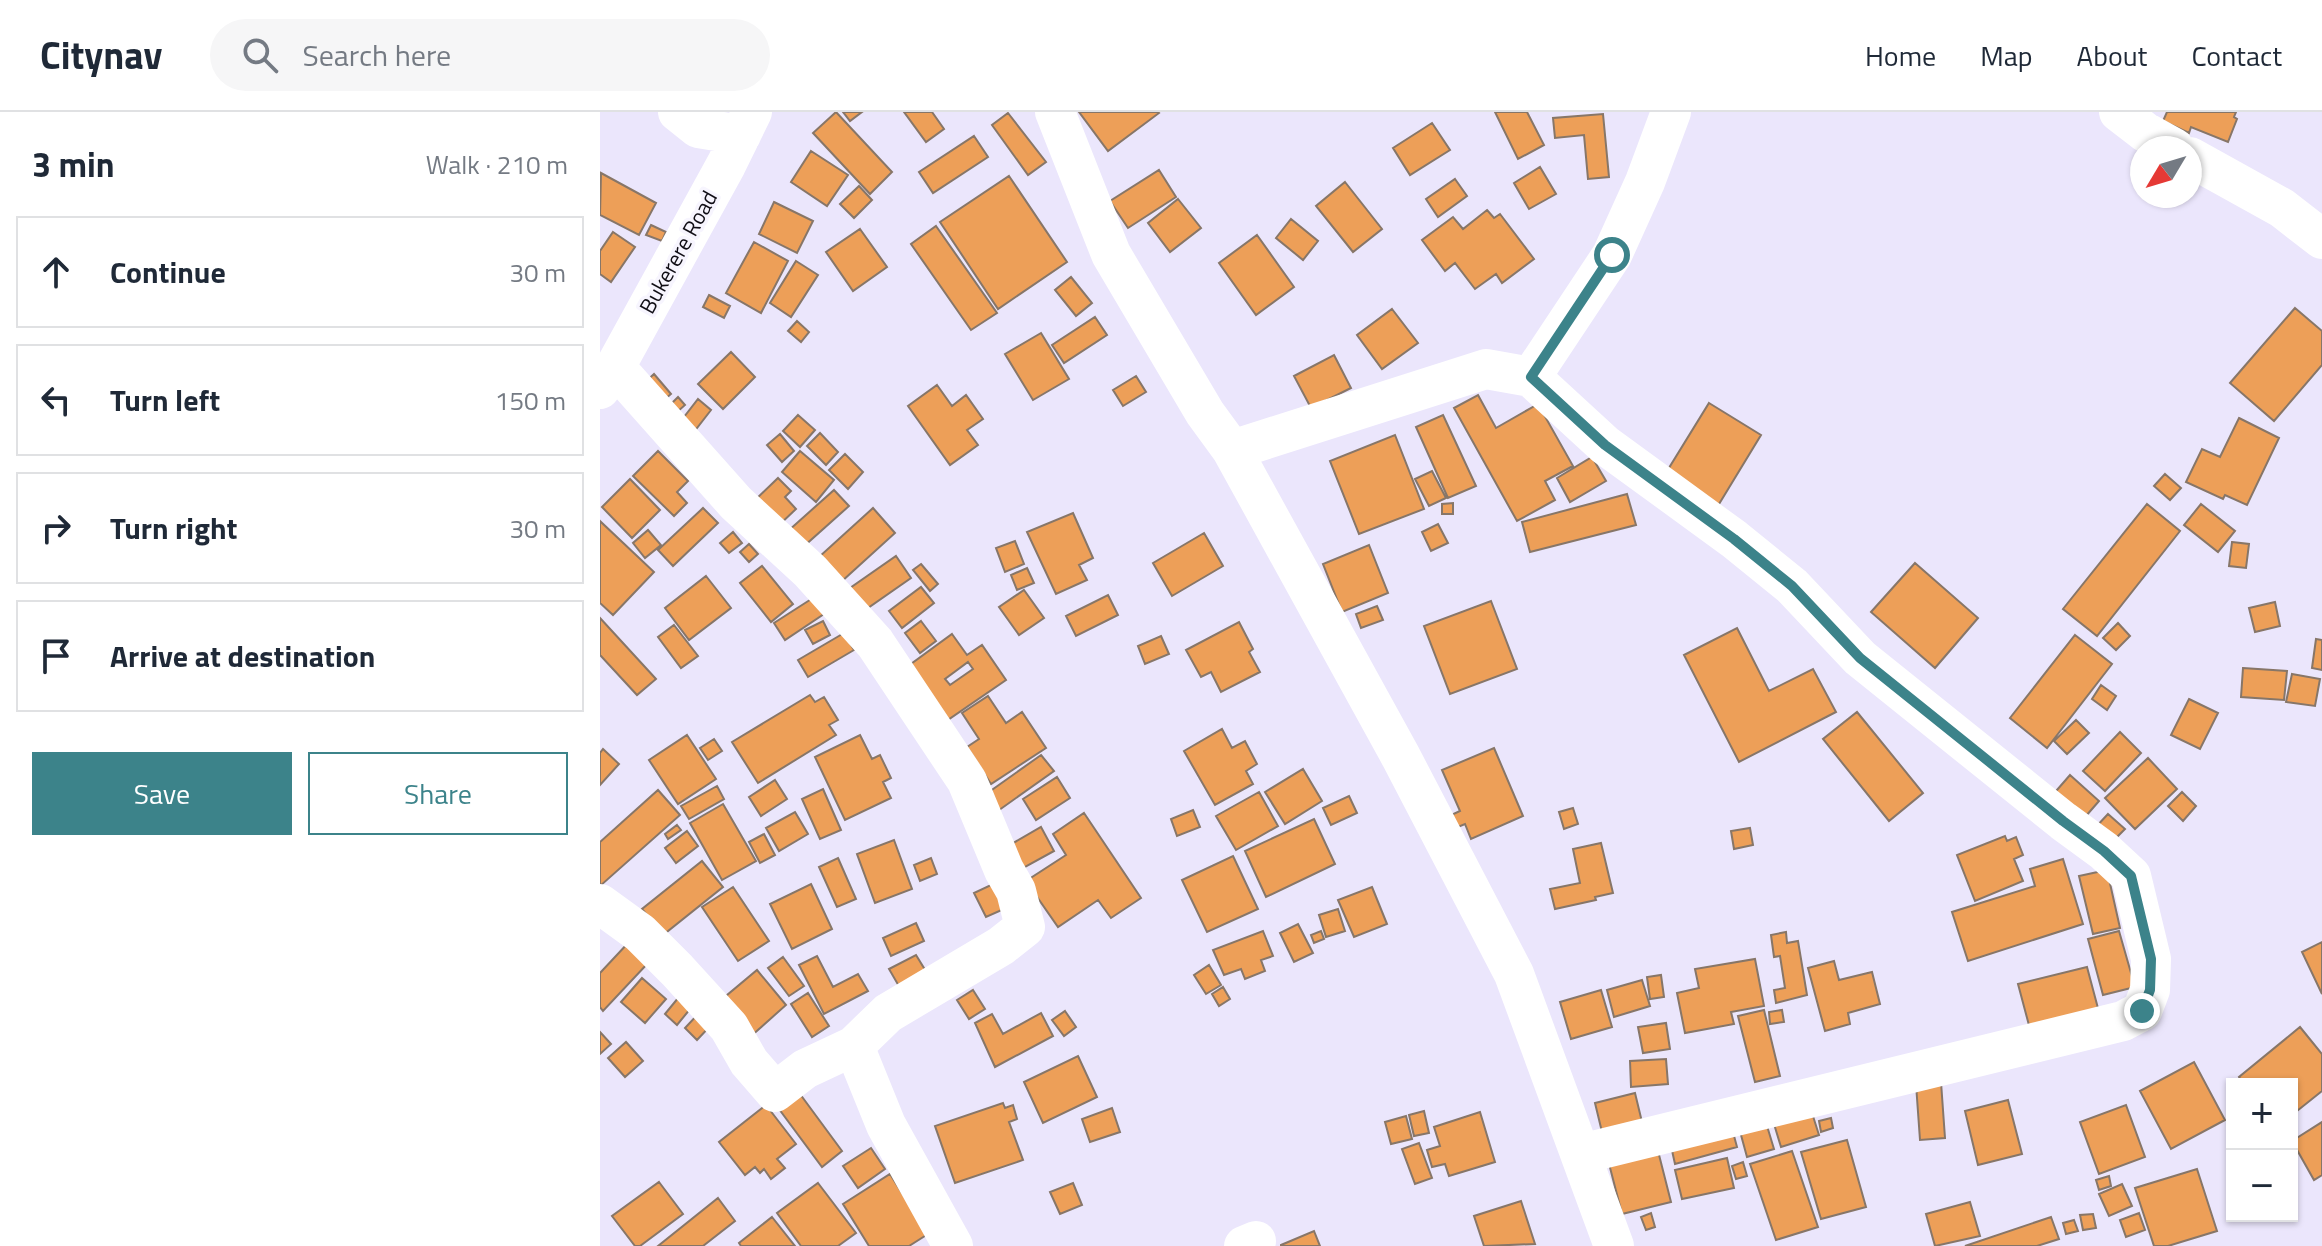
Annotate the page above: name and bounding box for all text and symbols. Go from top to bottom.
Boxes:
search box [210,19,770,91]
text: Citynav [40,26,162,84]
text: Search here [302,32,451,78]
icon: search [238,33,282,77]
text: Home [1865,34,1936,77]
text: Map [1980,34,2033,77]
text: About [2077,34,2147,77]
text: Contact [2191,34,2282,77]
north arrow [2130,136,2202,208]
text: 3 min [32,138,115,190]
text: Walk · 210 m [426,145,568,184]
street label: Bukerere Road [630,184,726,320]
route start [1594,237,1630,273]
text: Continue [110,249,226,295]
icon: ahead [34,250,78,294]
text: 30 m [509,253,566,292]
text: Turn left [110,377,220,423]
icon: left [34,378,78,422]
text: 150 m [495,381,566,420]
text: Turn right [110,505,238,551]
icon: right [34,506,78,550]
text: 30 m [509,509,566,548]
text: Arrive at destination [110,633,375,679]
icon: arrive [34,634,78,678]
button: Save [32,752,292,835]
button: Share [308,752,568,835]
route end [2124,993,2160,1029]
map controls [2226,1078,2298,1222]
button: + [2226,1078,2298,1150]
button: − [2226,1150,2298,1222]

